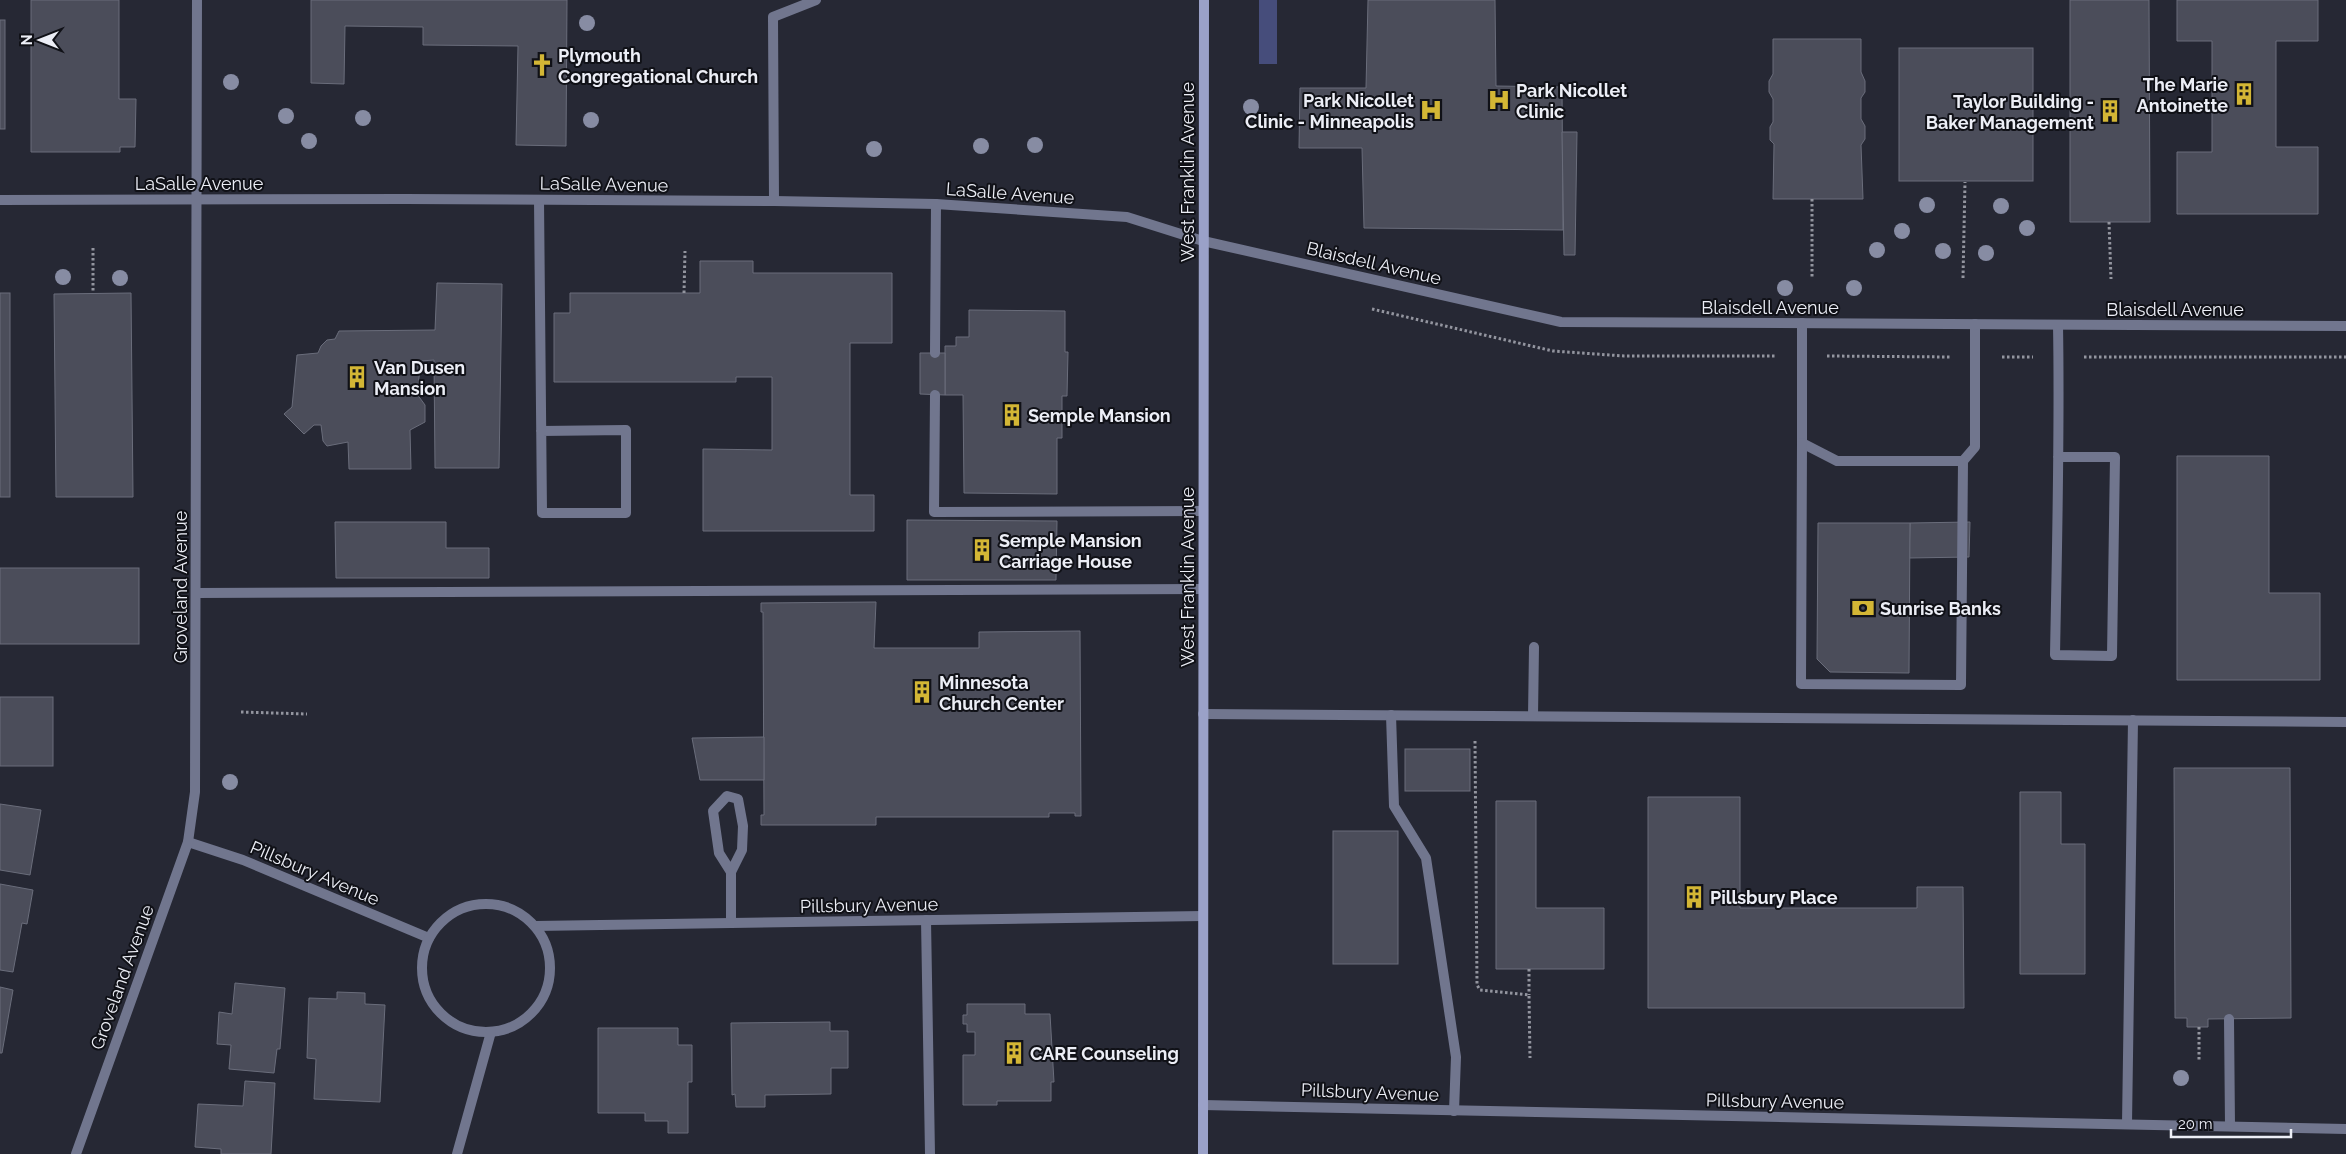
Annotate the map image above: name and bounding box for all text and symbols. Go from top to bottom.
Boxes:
north arrow [15,15,65,65]
text: N [19,35,35,45]
place label: Plymouth Congregational Church [558,45,758,87]
church icon: Plymouth Congregational Church [529,52,555,78]
place label: The Marie Antoinette [2137,74,2228,116]
place label: Park Nicollet Clinic [1516,80,1627,122]
building icon: The Marie Antoinette [2231,81,2257,107]
street label: West Franklin Avenue [1177,82,1198,262]
hospital icon: Park Nicollet Clinic [1486,87,1512,113]
place label: Park Nicollet Clinic - Minneapolis [1245,90,1414,132]
place label: Taylor Building - Baker Management [1926,91,2094,133]
hospital icon: Park Nicollet Clinic - Minneapolis [1418,97,1444,123]
building icon: Taylor Building - Baker Management [2097,98,2123,124]
street label: LaSalle Avenue [540,172,669,196]
street label: LaSalle Avenue [135,173,264,194]
street label: LaSalle Avenue [945,178,1075,208]
street label: Blaisdell Avenue [1305,237,1444,289]
street label: Blaisdell Avenue [1701,297,1839,318]
street label: Blaisdell Avenue [2106,299,2244,320]
place label: Van Dusen Mansion [374,357,465,399]
building icon: Van Dusen Mansion [344,364,370,390]
building icon: Semple Mansion [999,402,1025,428]
place label: Semple Mansion [1028,405,1171,426]
street label: West Franklin Avenue [1177,487,1198,667]
street label: Groveland Avenue [170,510,191,663]
place label: Semple Mansion Carriage House [999,530,1142,572]
building icon: Semple Mansion Carriage House [969,537,995,563]
bank icon: Sunrise Banks [1850,595,1876,621]
place label: Sunrise Banks [1880,598,2001,619]
place label: Minnesota Church Center [939,672,1064,714]
building icon: Minnesota Church Center [909,679,935,705]
street label: Pillsbury Avenue [247,836,383,910]
building icon: Pillsbury Place [1681,884,1707,910]
place label: Pillsbury Place [1710,887,1838,908]
street label: Pillsbury Avenue [800,893,939,917]
street label: Groveland Avenue [86,901,158,1052]
building icon: CARE Counseling [1001,1040,1027,1066]
place label: CARE Counseling [1030,1043,1179,1064]
street label: Pillsbury Avenue [1301,1079,1440,1105]
street label: Pillsbury Avenue [1706,1089,1845,1113]
scale bar [2171,1106,2291,1138]
text: 20 m [2178,1115,2213,1133]

